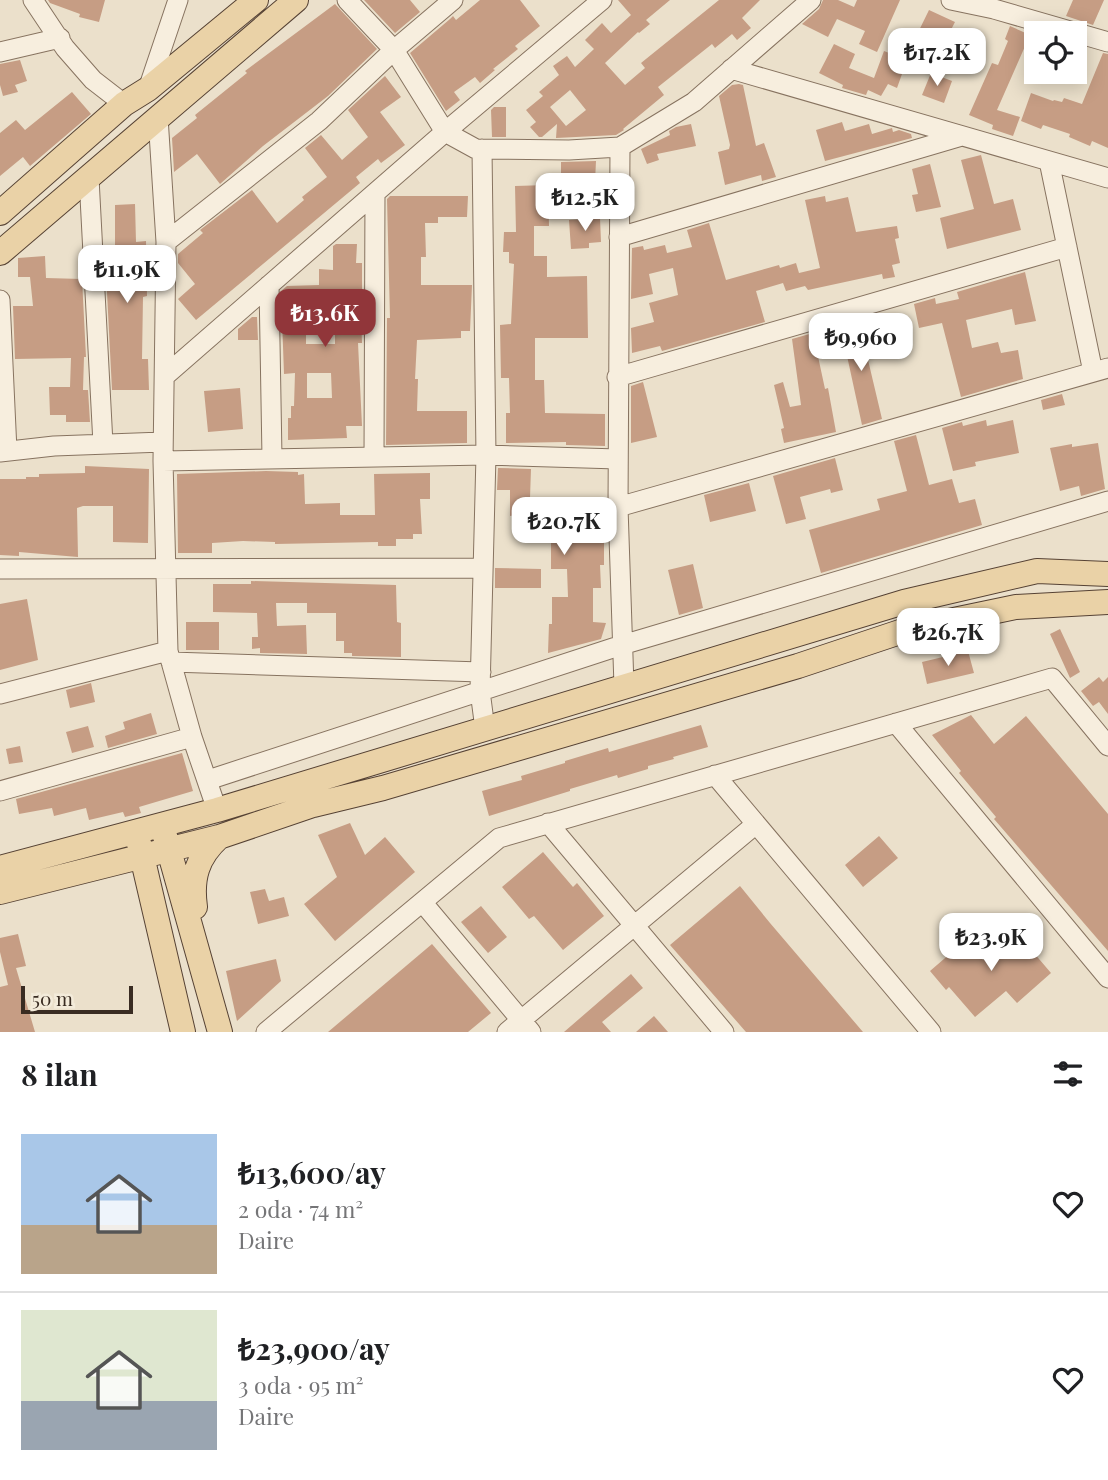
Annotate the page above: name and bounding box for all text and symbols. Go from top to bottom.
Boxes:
map controls [1024,21,1087,84]
button: locate [1024,21,1087,84]
pin: ₺17.2K [880,28,994,88]
text: ₺17.2K [904,35,970,66]
pin: ₺12.5K [528,174,642,233]
text: ₺12.5K [552,180,618,211]
pin: ₺11.9K [70,246,184,305]
text: ₺11.9K [94,252,160,283]
pin: ₺13.6K [268,290,382,349]
text: ₺13.6K [291,296,359,327]
pin: ₺9,960 [804,314,918,373]
text: ₺9,960 [825,320,897,351]
pin: ₺20.7K [507,498,621,557]
text: ₺20.7K [528,504,600,535]
pin: ₺26.7K [891,608,1005,668]
text: ₺26.7K [913,615,983,646]
pin: ₺23.9K [934,914,1048,973]
text: ₺23.9K [955,920,1027,951]
scale bar [21,983,133,1015]
text: 50 m [32,985,73,1011]
text: 8 ilan [21,1054,98,1094]
icon: filters [1049,1055,1087,1093]
text: ₺13,600/ay [238,1152,386,1192]
icon: home [77,1162,161,1246]
icon: heart [1049,1185,1087,1223]
text: 2 oda · 74 m² [238,1193,363,1224]
text: Daire [238,1224,294,1255]
text: ₺23,900/ay [238,1328,390,1368]
icon: home [77,1338,161,1422]
icon: heart [1049,1361,1087,1399]
text: 3 oda · 95 m² [238,1369,364,1400]
text: Daire [238,1400,294,1431]

